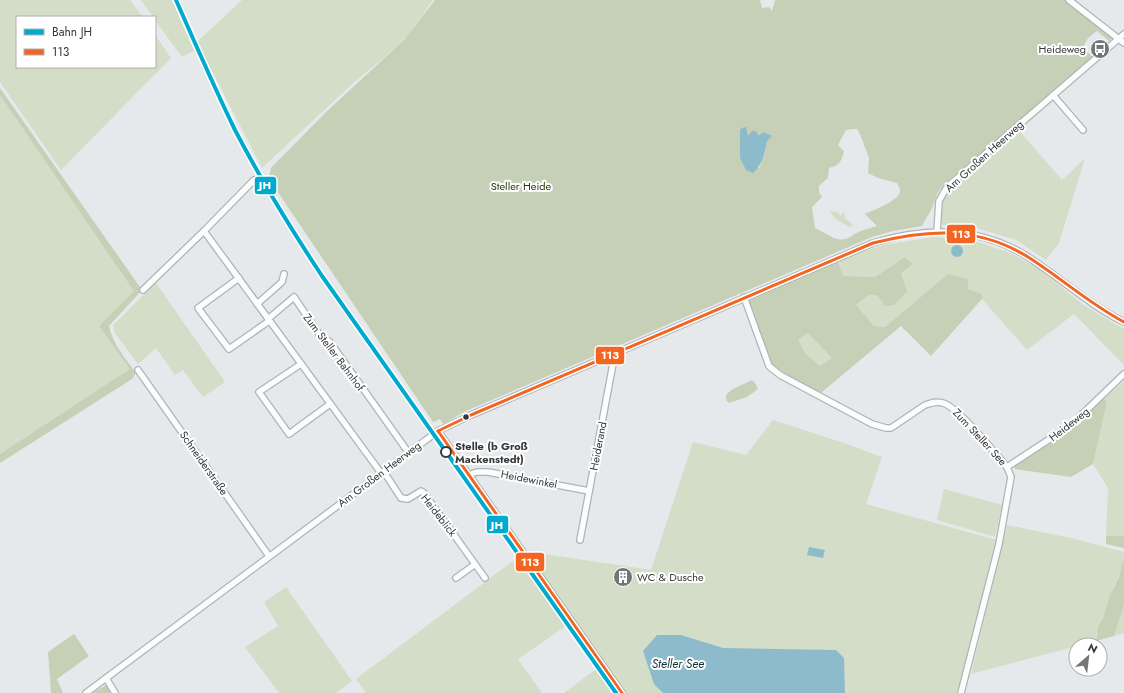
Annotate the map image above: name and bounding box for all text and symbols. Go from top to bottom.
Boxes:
legend [16,16,156,68]
text: Bahn JH [52,23,92,41]
bus stop icon: Heideweg [1089,38,1111,60]
place label: Heideweg [1039,41,1086,57]
text: 113 [52,43,70,61]
street label: Am Großen Heerweg [941,116,1027,196]
line badge: JH [254,176,277,195]
text: JH [257,177,271,193]
park label: Steller Heide [491,178,552,194]
line badge: 113 [946,224,976,244]
text: 113 [952,226,970,242]
street label: Zum Steller Bahnhof [300,310,369,395]
line badge: 113 [595,346,625,365]
text: 113 [601,347,619,363]
street label: Heideweg [1045,403,1093,445]
street label: Zum Steller See [949,405,1011,469]
unlabelled marker [461,412,471,422]
street label: Heiderand [585,420,611,472]
street label: Schneiderstraße [176,428,232,499]
street label: Am Großen Heerweg [334,437,424,511]
place label: Stelle (b Groß Mackenstedt) [455,438,528,467]
marker: Stelle (b Groß Mackenstedt) [440,446,452,458]
street label: Heidewinkel [499,466,559,492]
street label: Heideblick [417,490,461,540]
line badge: JH [486,515,509,534]
text: JH [489,517,503,533]
line badge: 113 [515,552,545,572]
text: 113 [521,554,539,570]
building icon: WC & Dusche [612,566,634,588]
place label: WC & Dusche [637,569,704,585]
north arrow [1068,637,1108,677]
text: N [1085,639,1100,657]
water label: Steller See [652,655,704,673]

